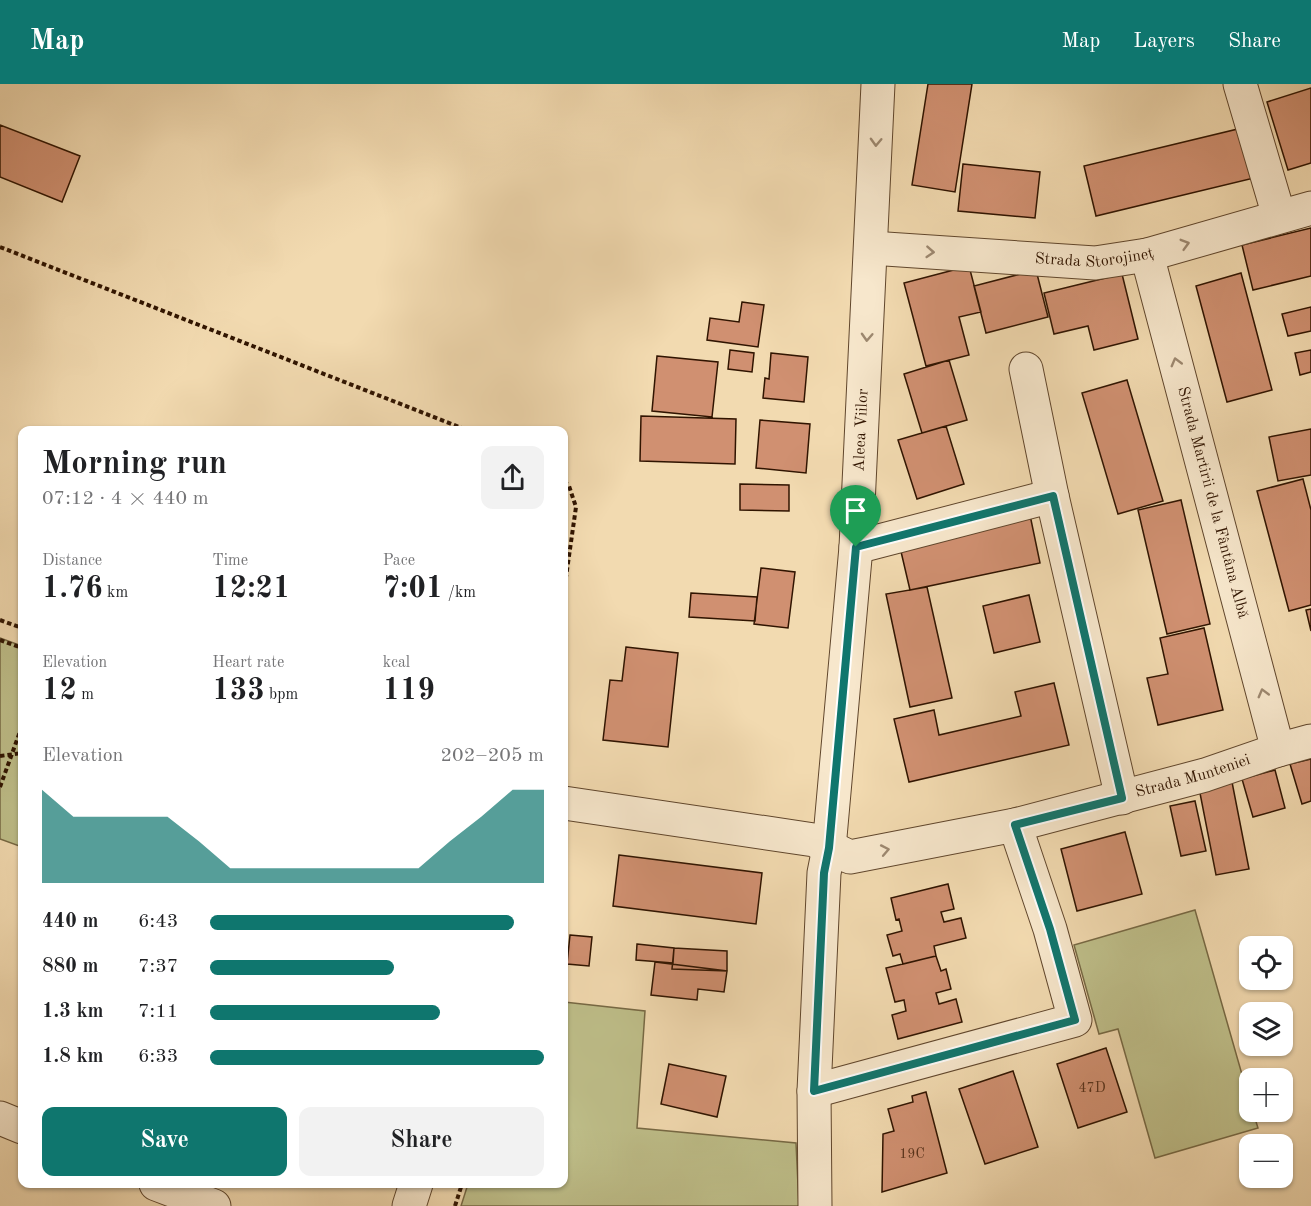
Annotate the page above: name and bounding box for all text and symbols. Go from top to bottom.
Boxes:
text: Map [30,28,84,56]
text: Map [1061,31,1100,52]
text: Layers [1133,31,1195,52]
text: Share [1228,31,1281,52]
one-way arrow [869,138,882,147]
one-way arrow [1179,239,1190,251]
one-way arrow [925,245,934,258]
street label: Strada Storojineț [1034,245,1156,271]
one-way arrow [860,333,873,342]
one-way arrow [1170,358,1183,368]
street label: Strada Martirii de la Fântâna Albă [1174,385,1251,620]
street label: Aleea Viilor [852,388,872,472]
button: share [481,446,544,509]
text: Morning run [42,448,227,481]
pin [830,485,881,547]
text: 07:12 · 4 × 440 m [42,489,209,509]
icon: arrive [839,494,872,527]
text: Distance [42,553,102,569]
text: Time [212,553,248,569]
text: Pace [383,553,415,569]
text: 1.76 [42,574,103,604]
text: 12:21 [212,574,290,604]
text: 7:01 [383,574,443,604]
text: km [103,585,128,601]
text: /km [443,585,476,601]
text: Elevation [42,655,107,671]
text: Heart rate [212,655,284,671]
text: kcal [383,655,410,671]
text: 12 [42,676,77,706]
text: 133 [212,676,265,706]
text: 119 [383,676,435,706]
text: m [77,687,94,703]
text: bpm [265,687,298,703]
one-way arrow [1258,688,1271,698]
text: Elevation [42,746,123,766]
text: 202–205 m [441,746,544,766]
street label: Strada Munteniei [1134,752,1252,801]
one-way arrow [880,844,890,857]
text: 440 m [42,912,98,932]
text: 6:43 [138,912,178,932]
map controls [1239,936,1293,1188]
button: locate [1239,936,1293,990]
text: 880 m [42,957,98,977]
text: 7:37 [138,957,178,977]
text: 1.3 km [42,1002,104,1022]
text: 7:11 [138,1002,178,1022]
button: layers [1239,1002,1293,1056]
text: 1.8 km [42,1047,104,1067]
text: 6:33 [138,1047,178,1067]
button: + [1239,1068,1293,1122]
house number: 47D [1078,1081,1106,1095]
button: Save [42,1107,287,1176]
button: Share [299,1107,544,1176]
button: − [1239,1134,1293,1188]
house number: 19C [899,1147,925,1161]

